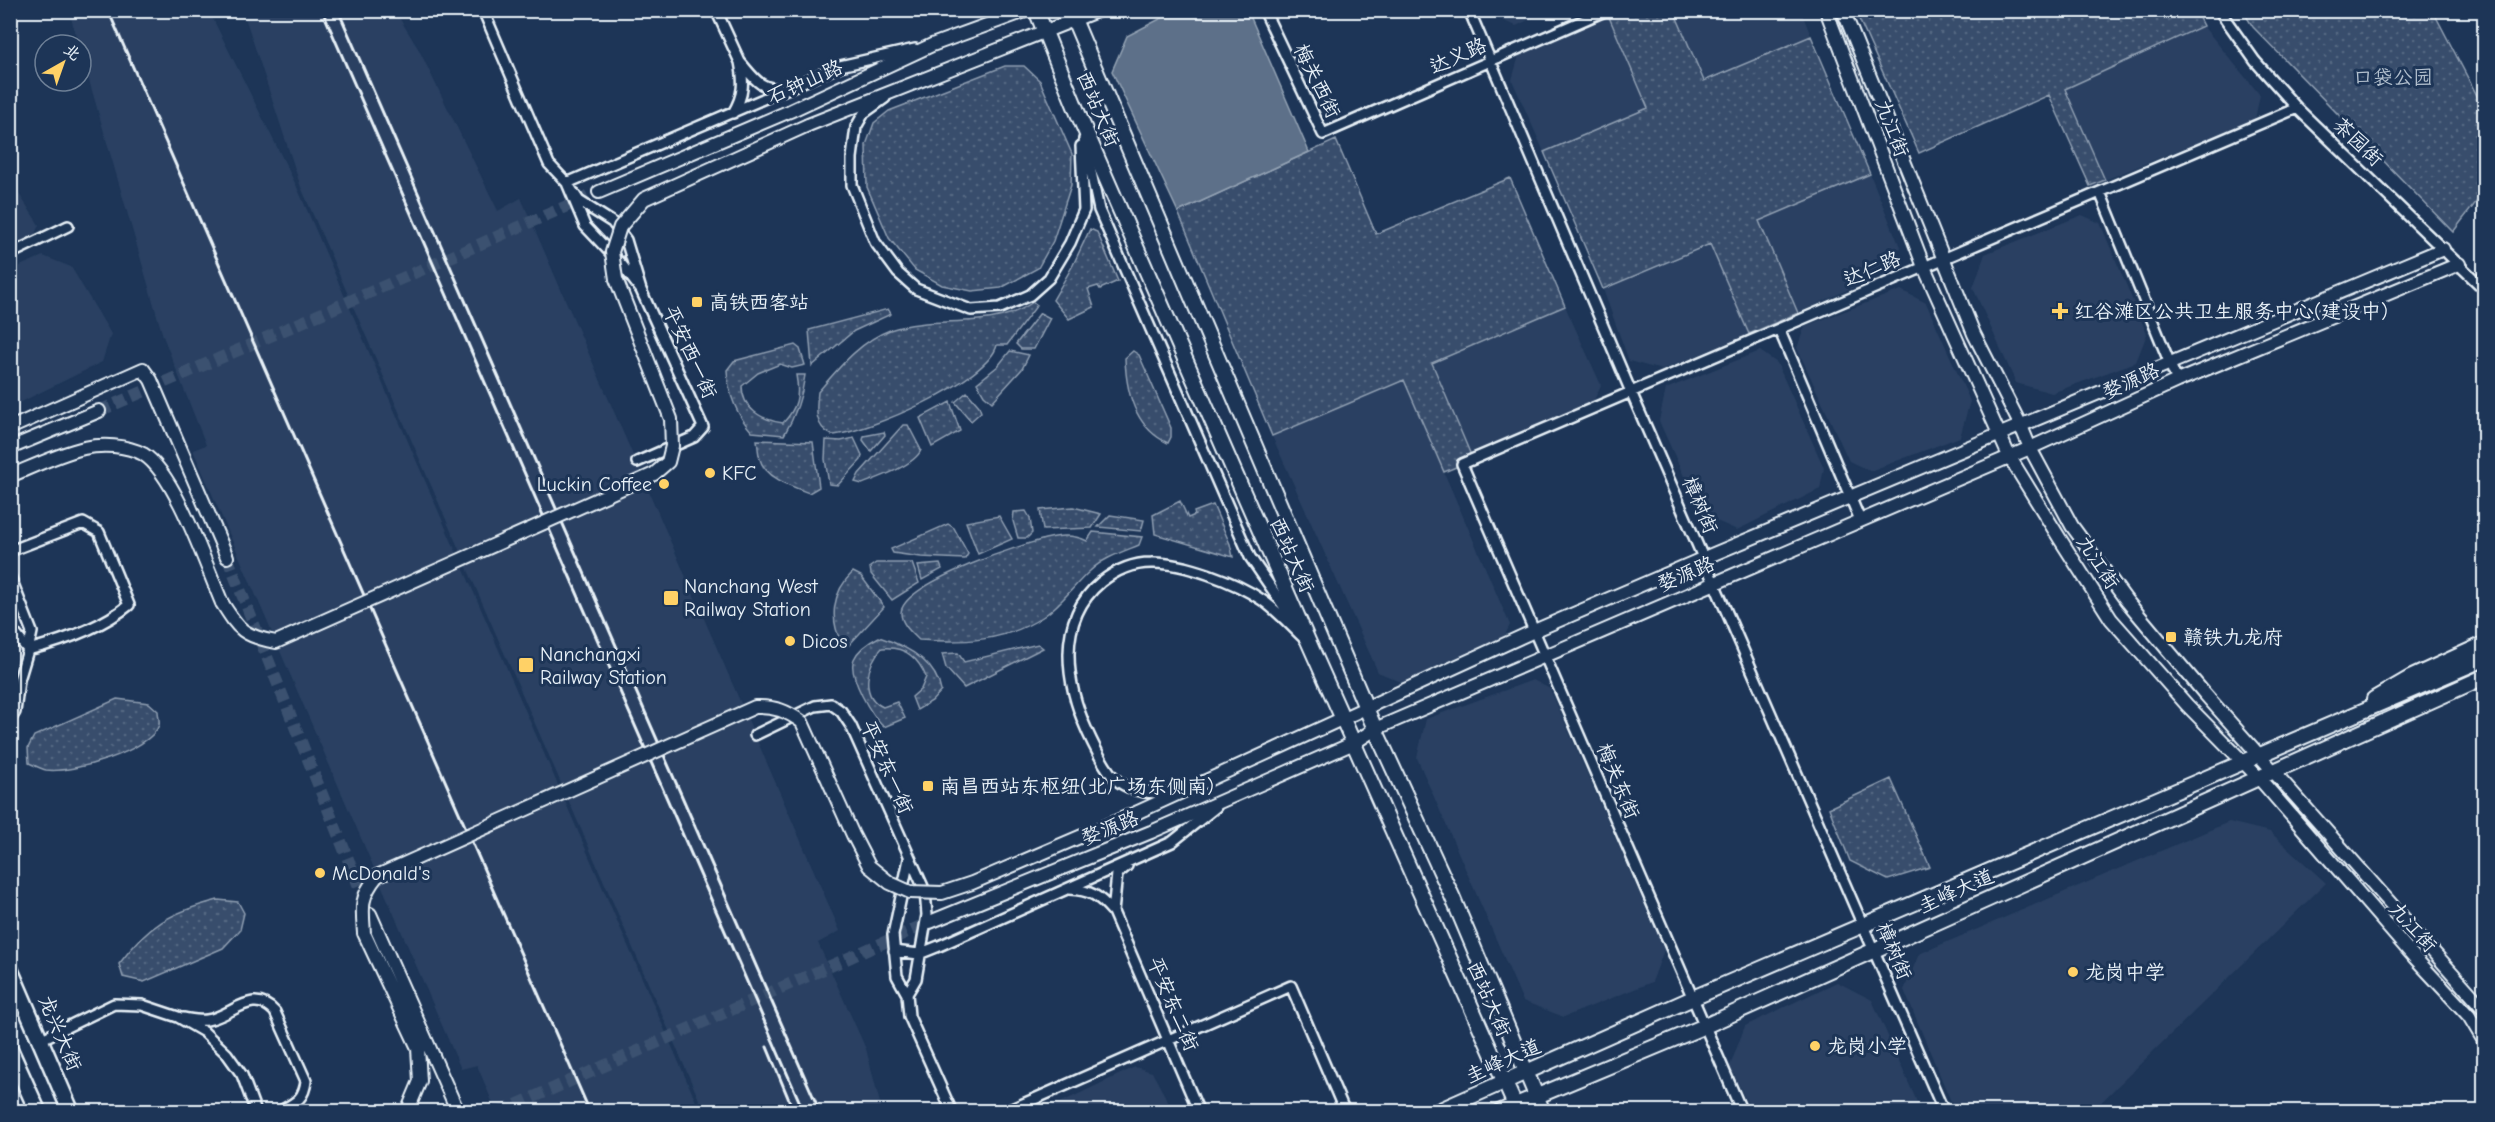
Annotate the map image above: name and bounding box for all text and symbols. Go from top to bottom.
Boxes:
north arrow [33,33,93,93]
street label: 达义路 [1426,33,1491,79]
text: 北 [60,40,84,64]
street label: 梅关西街 [1289,40,1345,122]
street label: 石钟山路 [764,55,847,109]
park label: 口袋公园 [2353,66,2433,89]
street label: 西站大街 [1072,68,1124,150]
street label: 九江街 [1871,96,1913,160]
street label: 茶园街 [2328,113,2388,171]
street label: 达仁路 [1840,246,1905,291]
place label: 高铁西客站 [709,291,809,314]
marker: 高铁西客站 [690,295,704,309]
place label: 红谷滩区公共卫生服务中心(建设中) [2074,300,2388,323]
street label: 平安西一街 [658,302,722,402]
marker: 红谷滩区公共卫生服务中心(建设中) [2051,302,2069,320]
street label: 婺源路 [2099,358,2164,404]
place label: KFC [722,462,757,485]
marker: KFC [703,466,717,480]
place label: Luckin Coffee [537,473,652,496]
street label: 樟树街 [1678,473,1722,537]
marker: Luckin Coffee [657,477,671,491]
street label: 西站大街 [1265,514,1319,596]
street label: 九江街 [2072,531,2124,593]
street label: 婺源路 [1654,551,1719,596]
place label: Nanchang West Railway Station [684,575,819,621]
marker: Nanchang West Railway Station [662,589,680,607]
place label: 赣铁九龙府 [2183,626,2283,649]
place label: Dicos [802,630,848,653]
marker: 赣铁九龙府 [2164,630,2178,644]
marker: Dicos [783,634,797,648]
place label: Nanchangxi Railway Station [540,643,667,689]
marker: Nanchangxi Railway Station [517,656,535,674]
street label: 平安东一街 [856,717,918,817]
street label: 梅关东街 [1592,740,1644,822]
place label: 南昌西站东枢纽(北广场东侧南) [940,775,1214,798]
marker: 南昌西站东枢纽(北广场东侧南) [921,779,935,793]
street label: 婺源路 [1078,806,1143,850]
place label: McDonald's [332,862,430,885]
street label: 圭峰大道 [1915,864,1997,918]
marker: McDonald's [313,866,327,880]
street label: 九江街 [2384,897,2442,957]
street label: 樟树街 [1872,919,1916,983]
street label: 平安东二街 [1143,953,1203,1055]
street label: 西站大街 [1462,958,1516,1040]
place label: 龙岗中学 [2085,961,2165,984]
marker: 龙岗中学 [2066,965,2080,979]
street label: 龙兴大街 [34,992,86,1074]
street label: 圭峰大道 [1462,1034,1544,1088]
place label: 龙岗小学 [1827,1035,1907,1058]
marker: 龙岗小学 [1808,1039,1822,1053]

